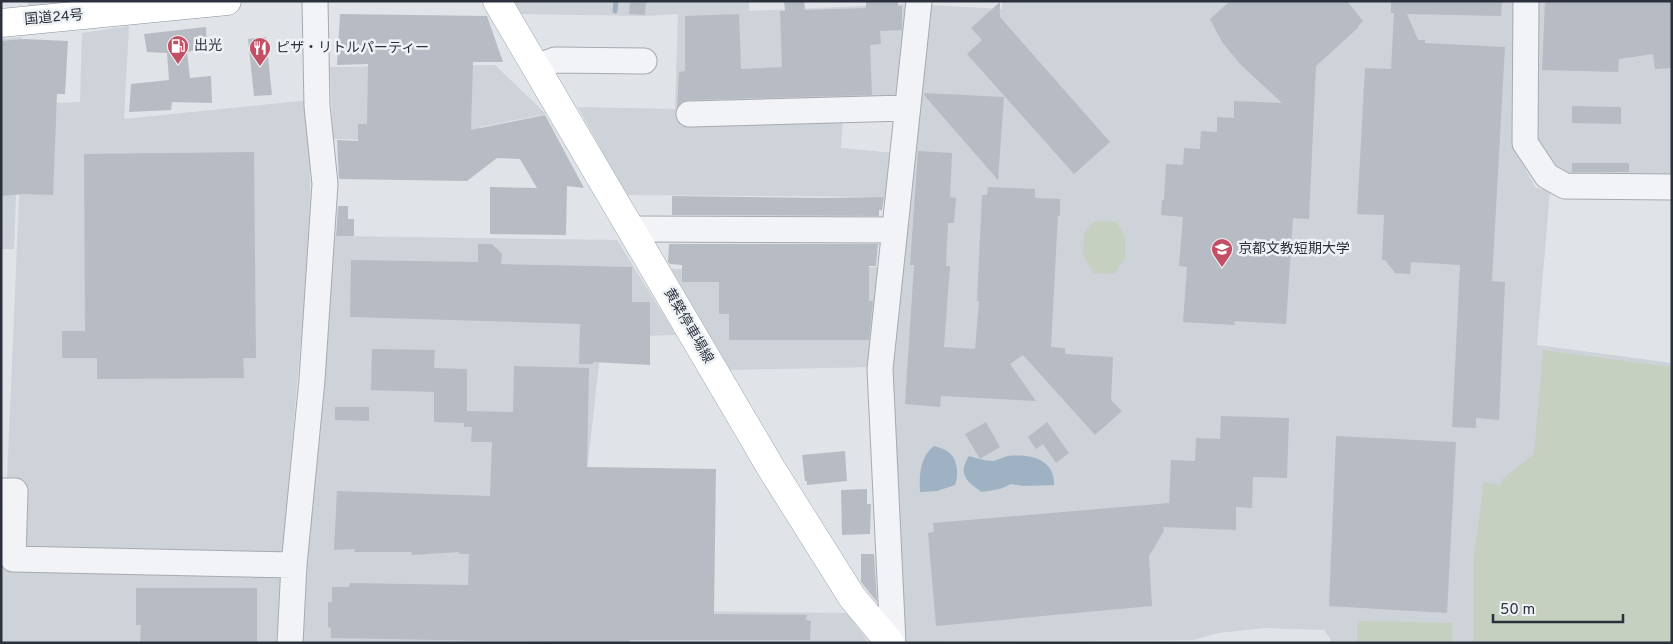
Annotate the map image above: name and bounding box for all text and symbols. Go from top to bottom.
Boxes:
street label: 国道24号 [24,7,84,29]
fuel station icon: 出光 [166,34,190,65]
restaurant icon: ピザ・リトルパーティー [248,36,272,67]
place label: 出光 [194,38,222,55]
place label: ピザ・リトルパーティー [276,40,429,57]
school or university icon: 京都文教短期大学 [1210,237,1234,268]
place label: 京都文教短期大学 [1238,241,1350,258]
street label: 黄檗停車場線 [660,285,716,367]
scale bar [1493,592,1623,624]
text: 50 m [1500,601,1535,620]

